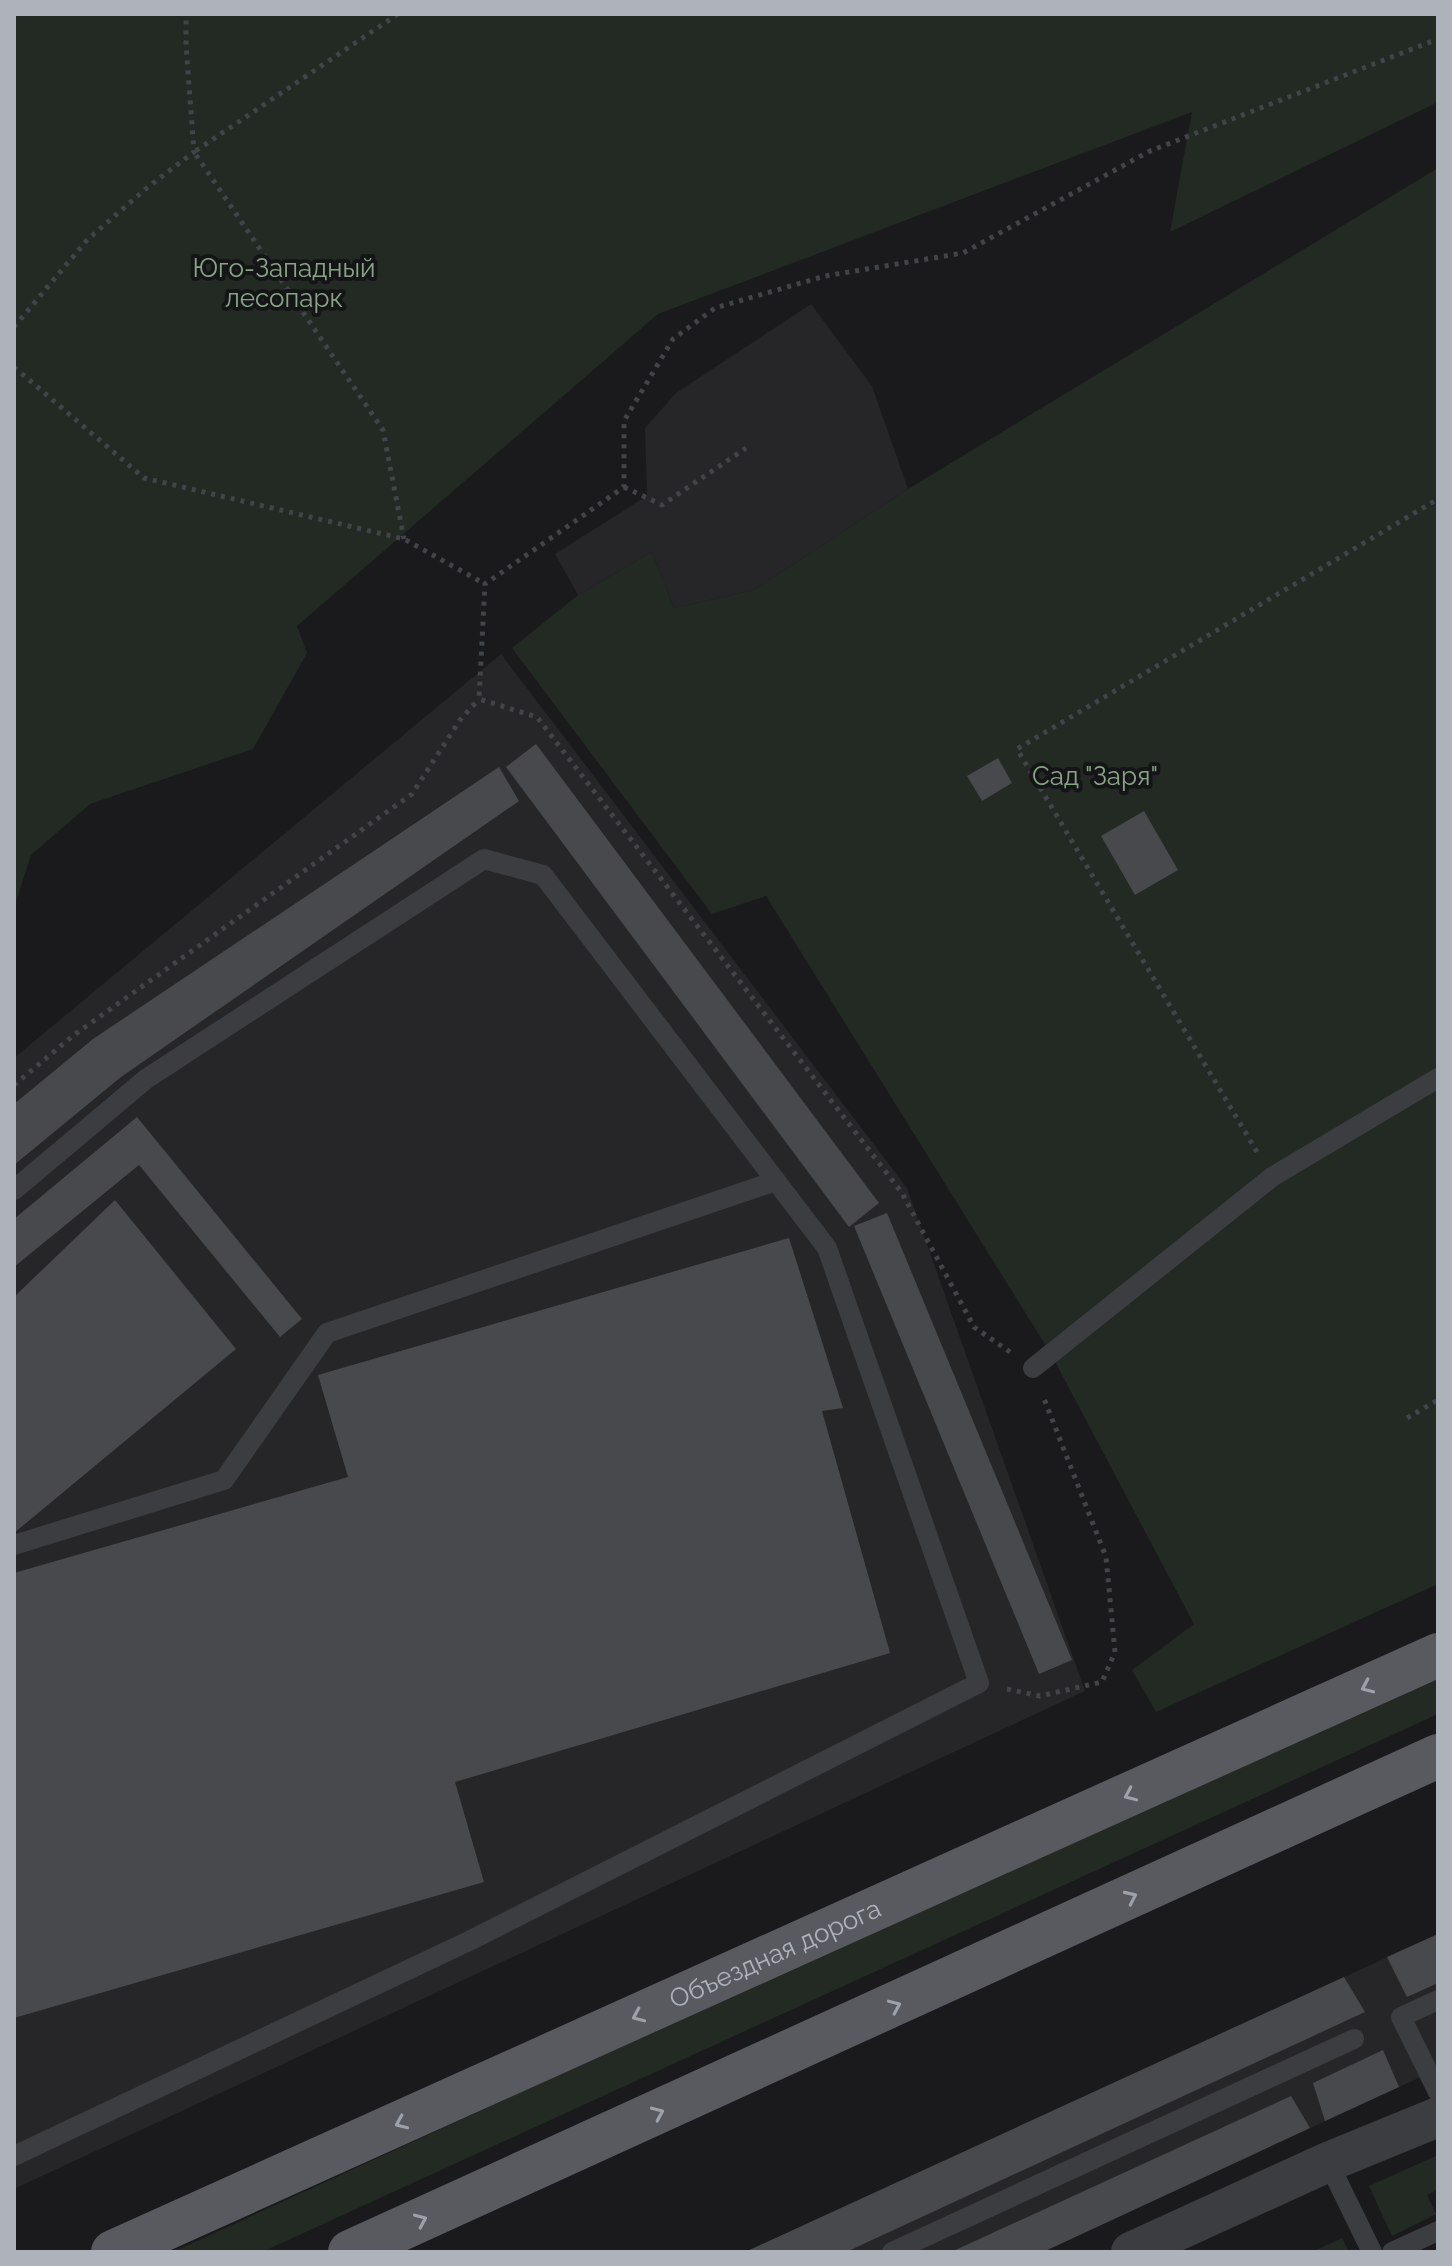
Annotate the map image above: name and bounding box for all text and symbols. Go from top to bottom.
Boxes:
park label: Юго-Западный лесопарк [193,253,375,313]
park label: Сад "Заря" [1032,761,1158,791]
one-way arrow [1361,1677,1375,1693]
one-way arrow [1124,1785,1139,1801]
one-way arrow [1123,1891,1137,1907]
street label: Объездная дорога [665,1893,885,2014]
one-way arrow [887,1999,901,2015]
one-way arrow [632,2007,646,2023]
one-way arrow [650,2106,664,2122]
one-way arrow [395,2113,409,2129]
one-way arrow [413,2214,427,2230]

